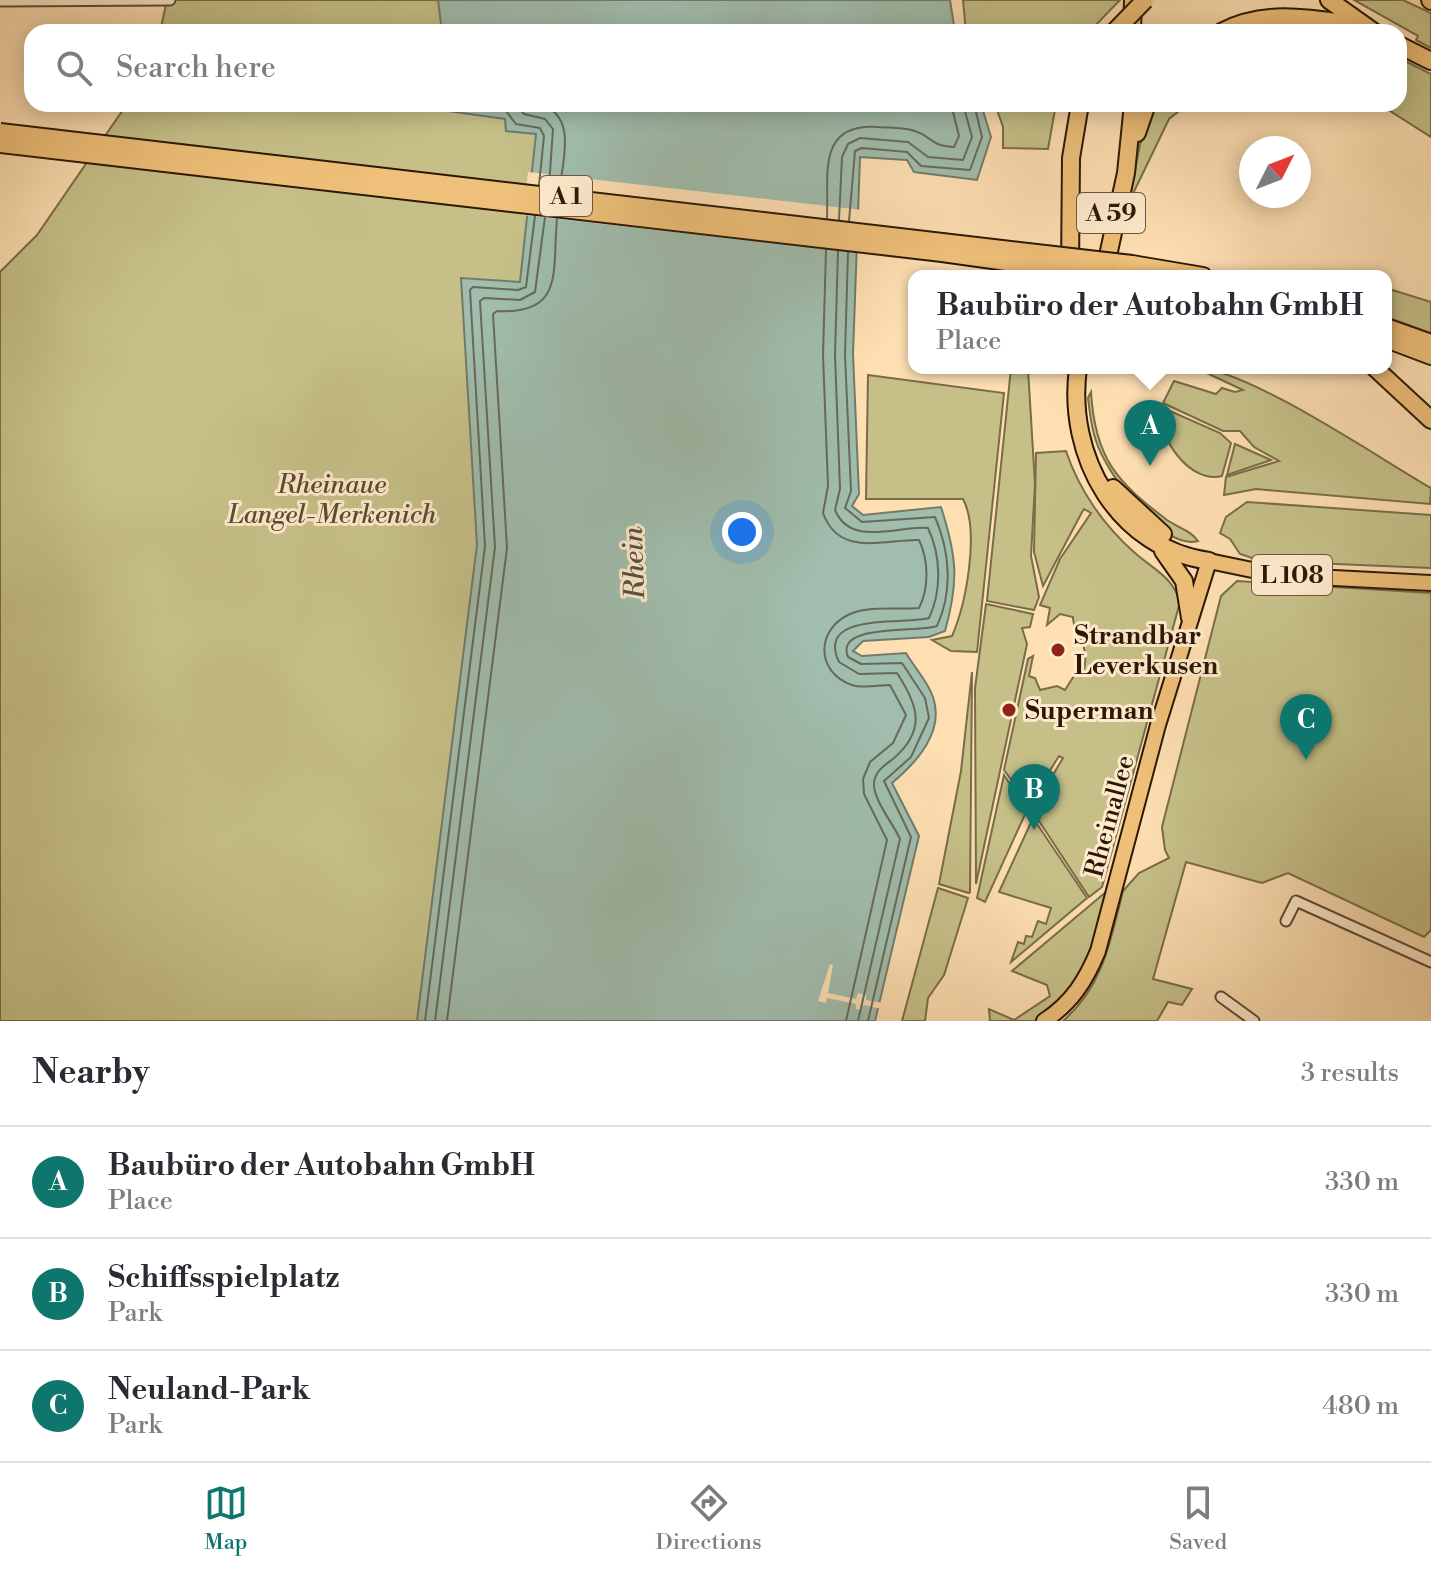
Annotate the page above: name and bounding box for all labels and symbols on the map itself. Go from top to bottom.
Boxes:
north arrow [1239,136,1311,208]
road number: A 1 [540,176,592,216]
road number: A 59 [1077,193,1145,233]
pin: A [1124,400,1176,466]
park label: Rheinaue Langel-Merkenich [227,469,437,531]
your location [722,512,762,552]
water label: Rhein [616,526,653,601]
road number: L 108 [1252,555,1332,595]
place label: Strandbar Leverkusen [1074,620,1218,682]
marker: Strandbar Leverkusen [1049,641,1067,659]
pin: C [1280,694,1332,760]
place label: Superman [1025,695,1154,727]
marker: Superman [1000,701,1018,719]
street label: Rheinallee [1078,752,1142,881]
pin: B [1008,764,1060,830]

